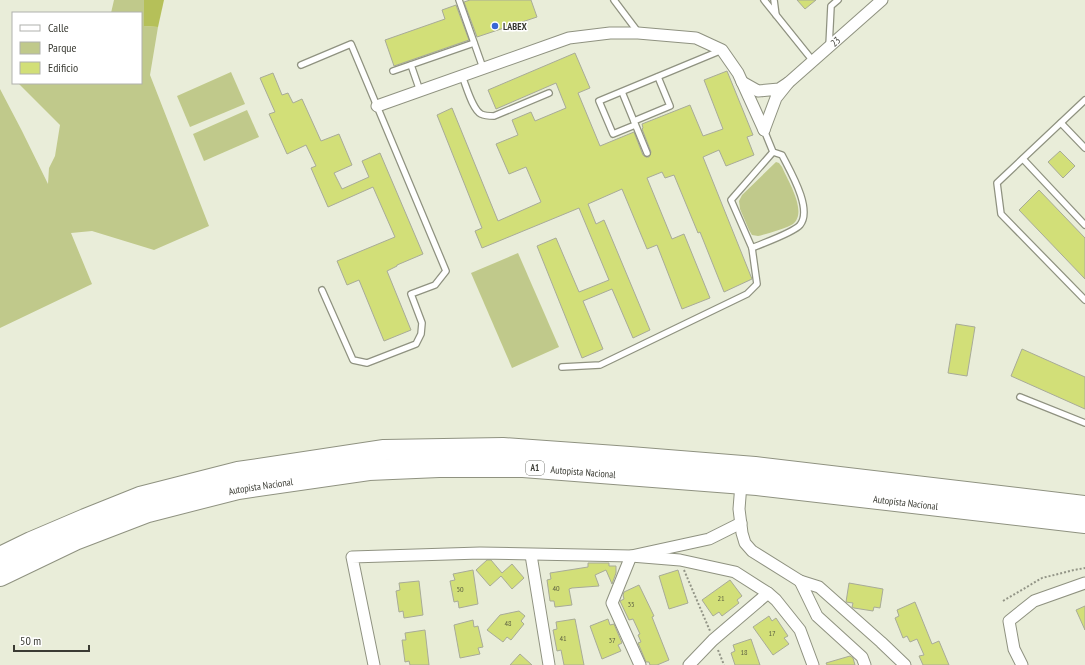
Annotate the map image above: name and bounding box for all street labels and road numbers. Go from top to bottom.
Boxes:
street label: 23 [828,34,843,50]
road number: A1 [526,461,544,475]
street label: Autopista Nacional [550,463,617,481]
street label: Autopista Nacional [227,475,294,498]
street label: Autopista Nacional [872,493,939,513]

